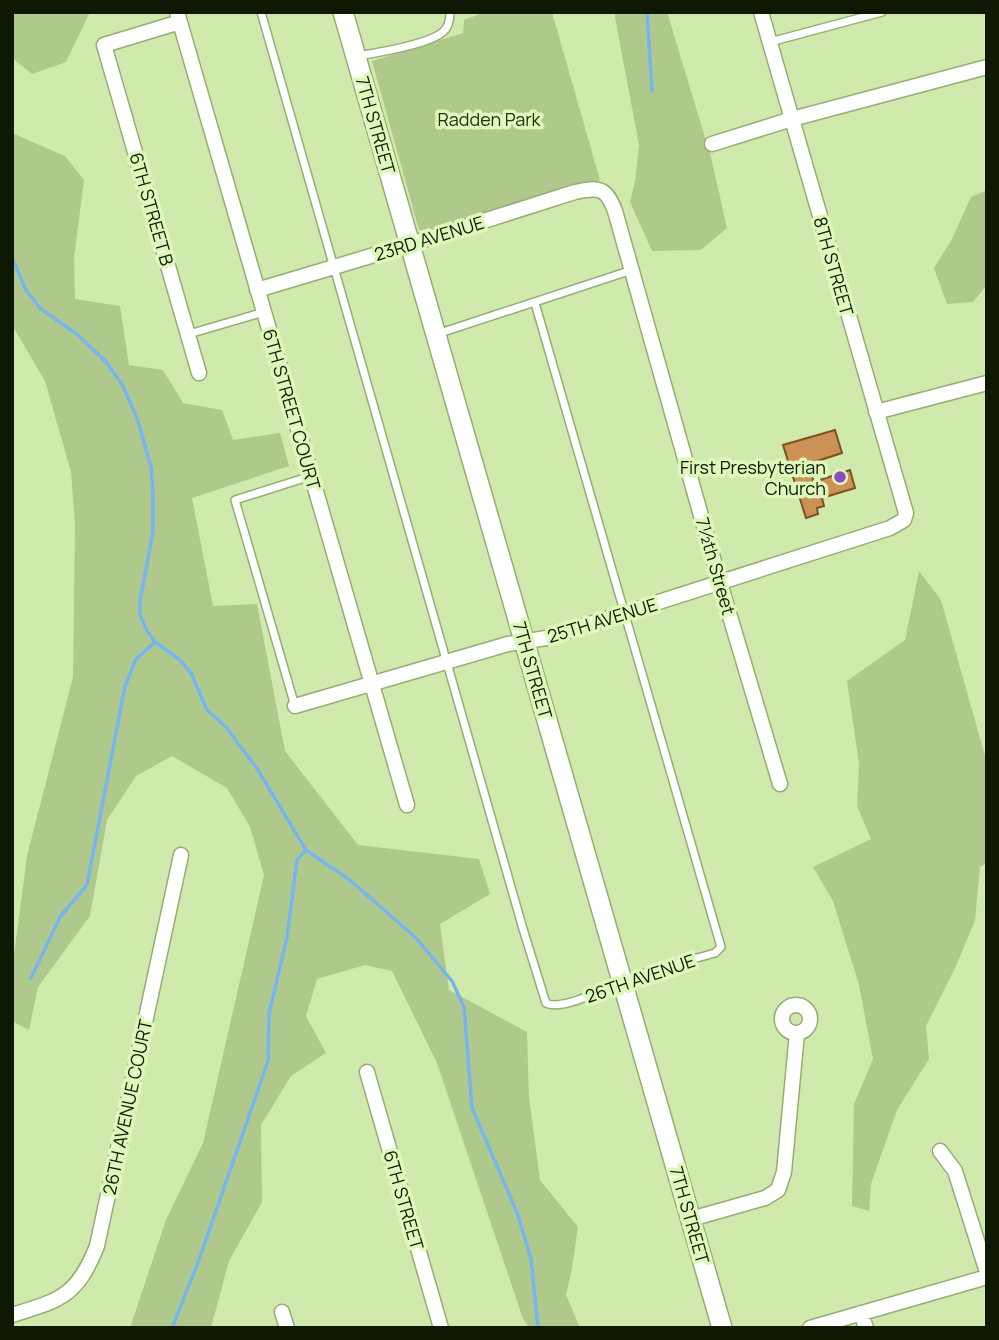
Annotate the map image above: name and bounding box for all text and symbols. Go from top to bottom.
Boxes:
street label: 7TH STREET [351,74,401,177]
park label: Radden Park [437,107,542,131]
street label: 6TH STREET B [124,150,180,268]
street label: 23RD AVENUE [371,210,487,266]
street label: 8TH STREET [808,214,860,318]
street label: 6TH STREET COURT [258,326,326,492]
place label: First Presbyterian Church [680,455,826,500]
marker: First Presbyterian Church [832,469,848,485]
street label: 7½th Street [691,515,741,617]
street label: 25TH AVENUE [544,592,660,648]
street label: 7TH STREET [508,619,558,722]
street label: 26TH AVENUE [582,948,698,1008]
street label: 26TH AVENUE COURT [97,1017,157,1197]
street label: 6TH STREET [378,1148,430,1253]
street label: 7TH STREET [665,1164,715,1267]

